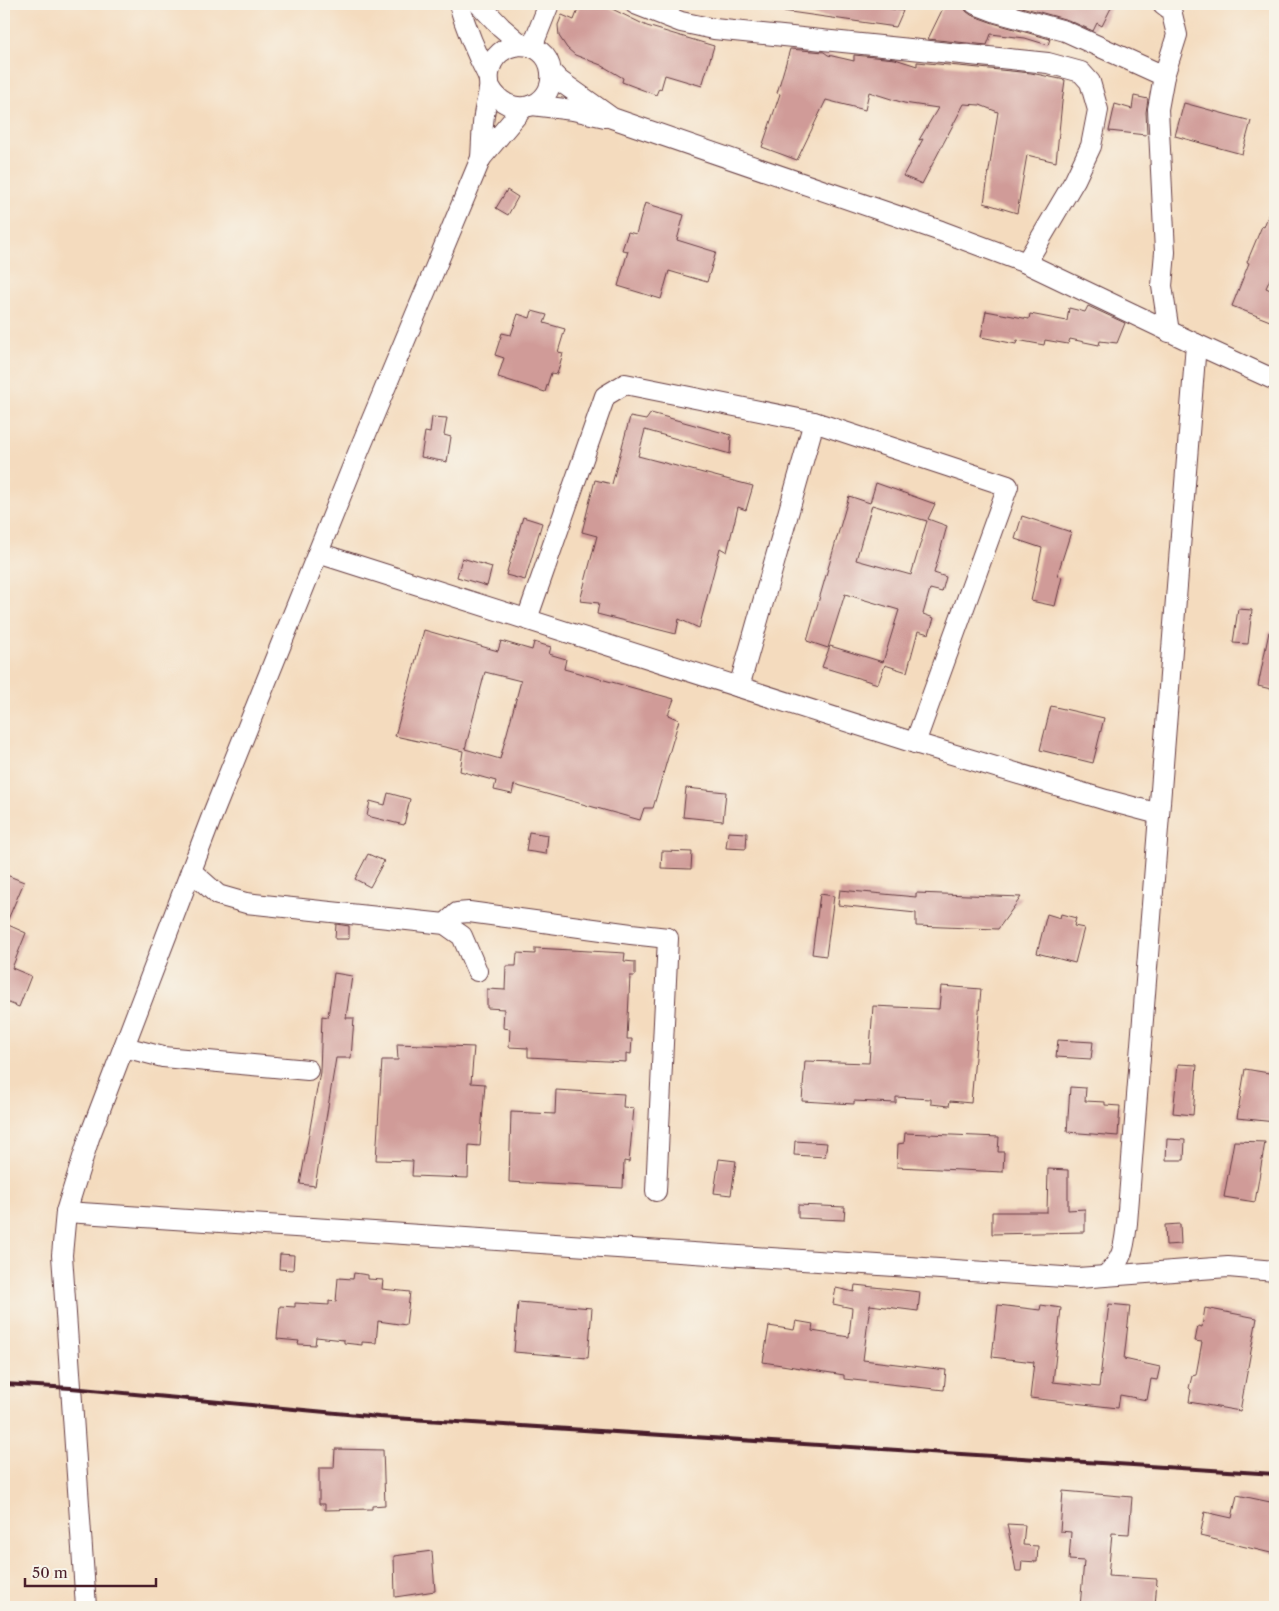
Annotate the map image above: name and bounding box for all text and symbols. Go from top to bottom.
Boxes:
scale bar [25,1556,156,1588]
text: 50 m [32,1563,68,1582]

